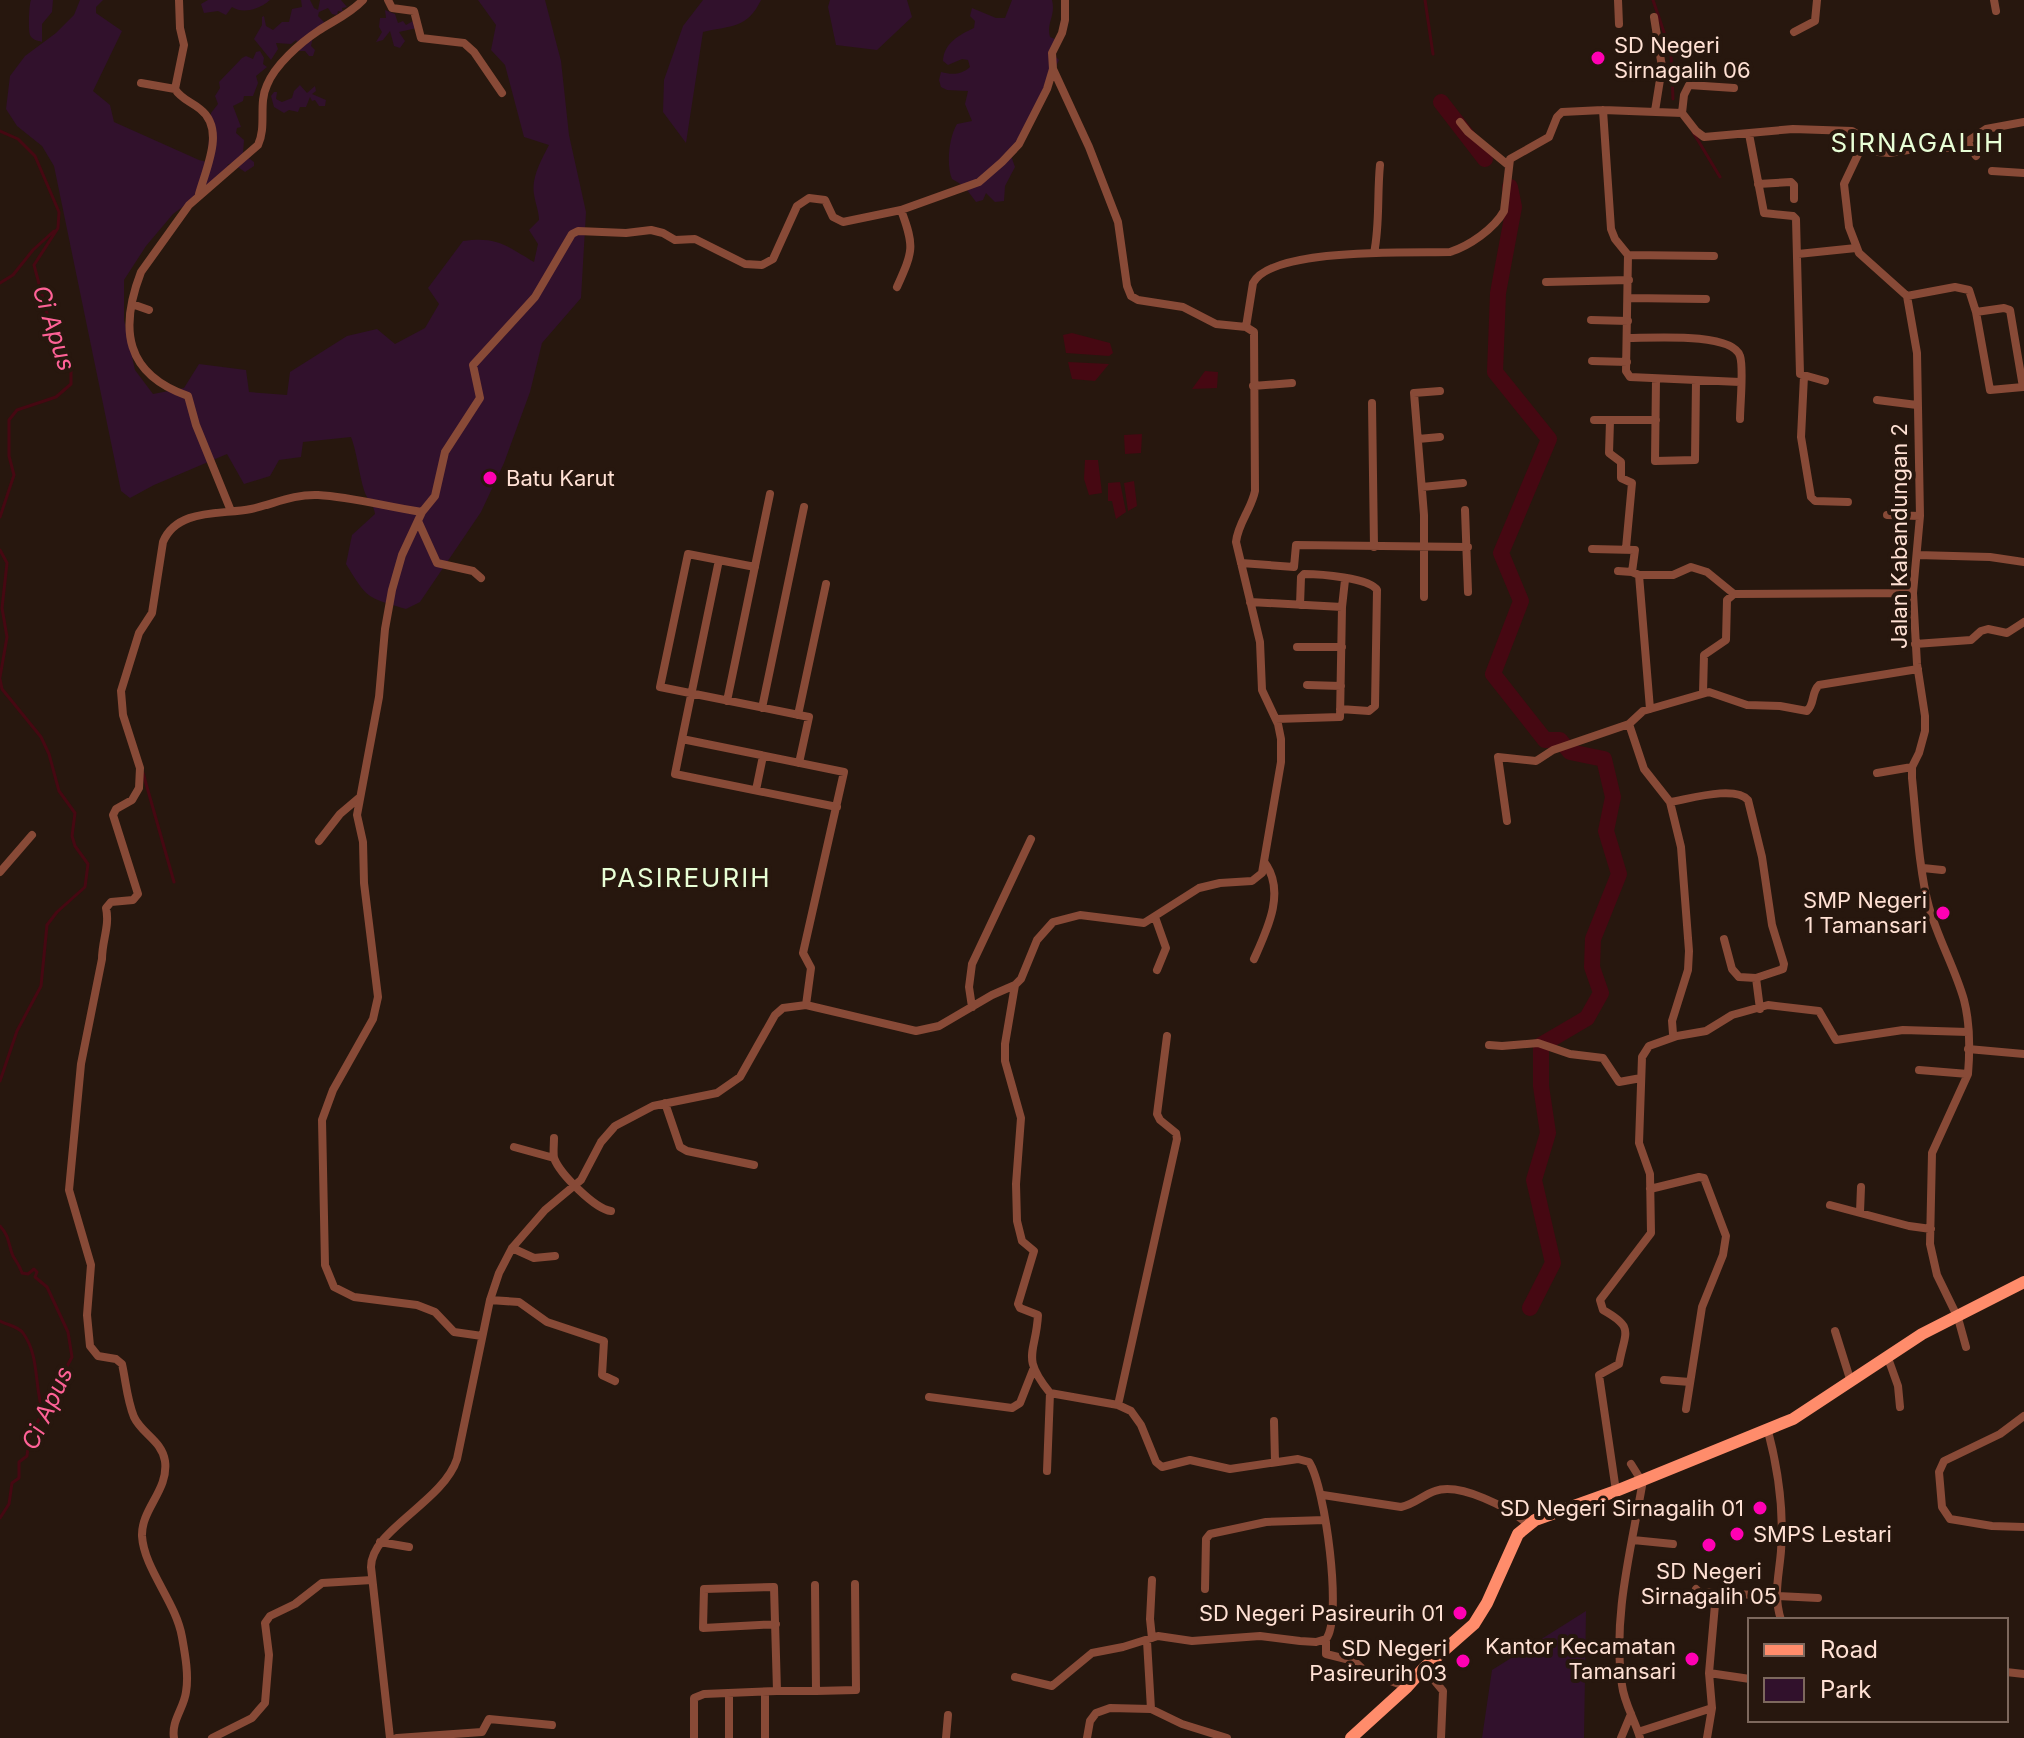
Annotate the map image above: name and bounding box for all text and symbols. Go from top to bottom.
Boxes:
place label: SD Negeri Sirnagalih 06 [1614,32,1751,83]
marker: SD Negeri Sirnagalih 06 [1589,49,1607,67]
district label: SIRNAGALIH [1831,127,2005,158]
water label: Ci Apus [27,282,81,374]
street label: Jalan Kabandungan 2 [1886,423,1912,649]
place label: Batu Karut [506,465,615,491]
marker: Batu Karut [481,469,499,487]
district label: PASIREURIH [600,862,772,893]
place label: SMP Negeri 1 Tamansari [1803,887,1927,938]
marker: SMP Negeri 1 Tamansari [1934,904,1952,922]
water label: Ci Apus [15,1362,79,1454]
place label: SD Negeri Sirnagalih 01 [1500,1495,1744,1521]
marker: SD Negeri Sirnagalih 01 [1751,1499,1769,1517]
place label: SMPS Lestari [1753,1521,1892,1547]
marker: SMPS Lestari [1728,1525,1746,1543]
marker: SD Negeri Sirnagalih 05 [1700,1536,1718,1554]
place label: SD Negeri Sirnagalih 05 [1641,1558,1777,1609]
place label: SD Negeri Pasireurih 01 [1199,1600,1444,1626]
marker: SD Negeri Pasireurih 01 [1451,1604,1469,1622]
legend [1748,1618,2008,1722]
place label: Kantor Kecamatan Tamansari [1485,1633,1676,1684]
place label: SD Negeri Pasireurih 03 [1309,1635,1447,1686]
text: Road [1820,1635,1878,1664]
marker: Kantor Kecamatan Tamansari [1683,1650,1701,1668]
marker: SD Negeri Pasireurih 03 [1454,1652,1472,1670]
text: Park [1820,1675,1871,1704]

